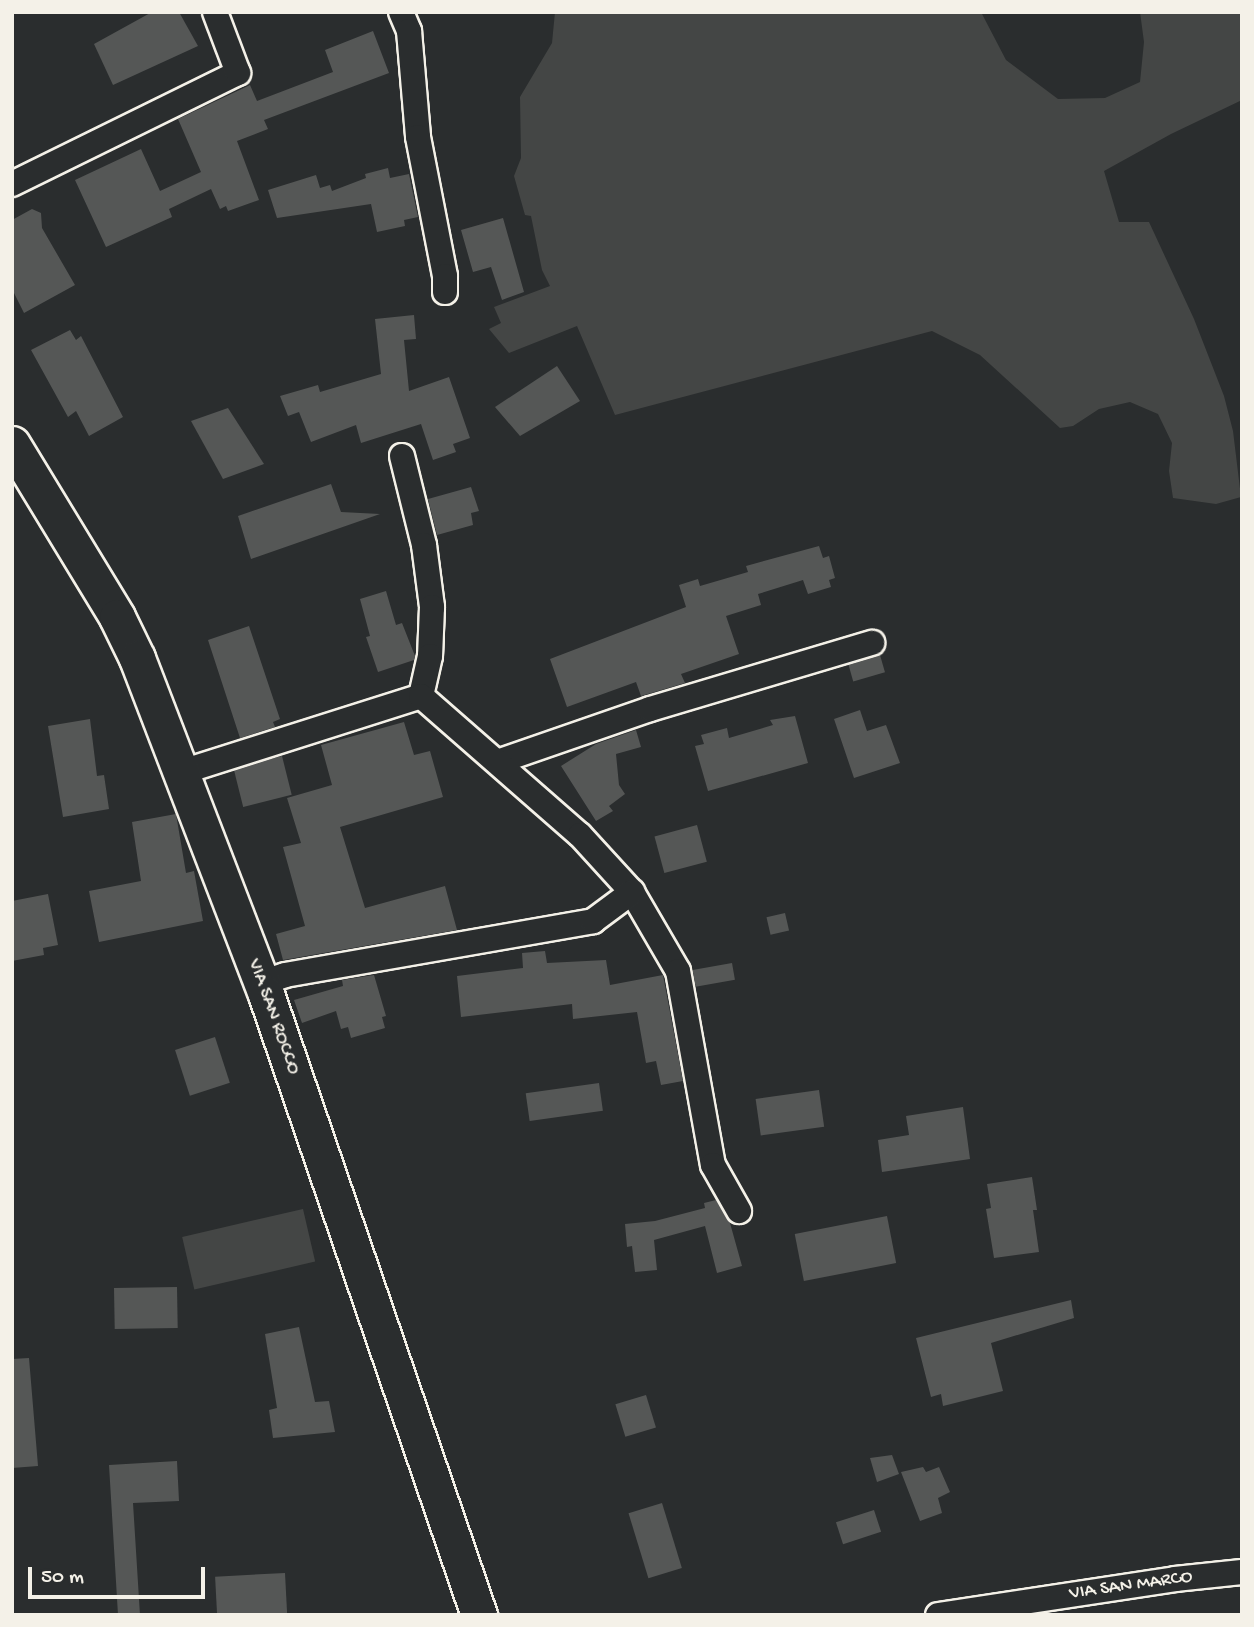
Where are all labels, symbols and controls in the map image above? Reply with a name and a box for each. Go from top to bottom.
street label: VIA SAN ROCCO [242,956,304,1078]
scale bar [32,1554,208,1598]
text: 50 m [41,1566,84,1591]
street label: VIA SAN MARCO [1068,1566,1194,1606]

